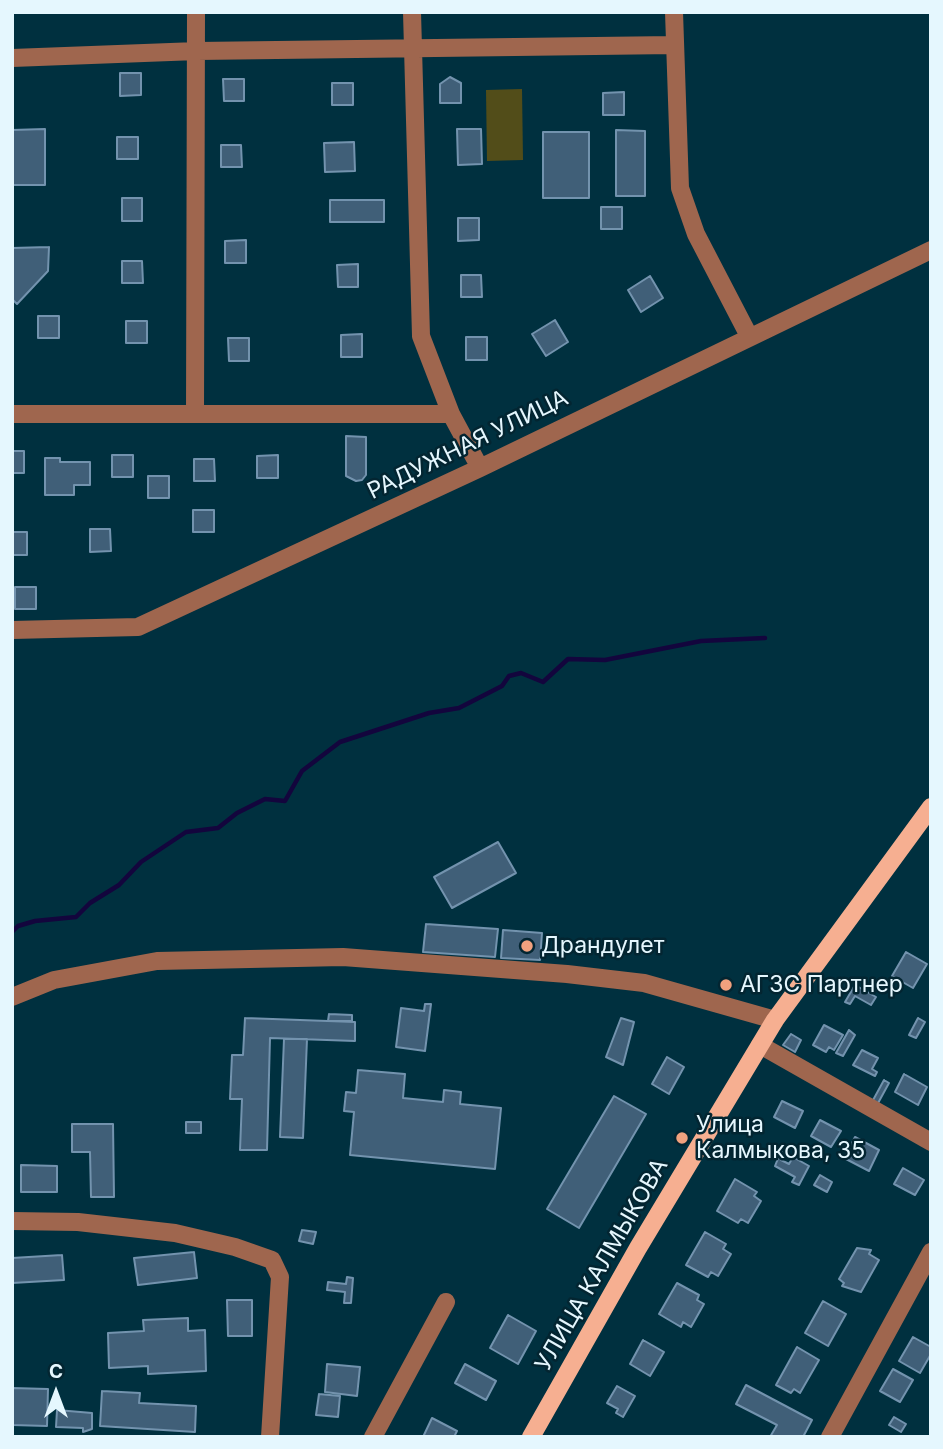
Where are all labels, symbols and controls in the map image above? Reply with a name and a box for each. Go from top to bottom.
street label: РАДУЖНАЯ УЛИЦА [363,384,573,506]
place label: Драндулет [541,932,664,960]
marker: Драндулет [519,938,535,954]
place label: АГЗС Партнер [740,971,903,999]
marker: АГЗС Партнер [718,977,734,993]
place label: Улица Калмыкова, 35 [696,1111,865,1165]
marker: Улица Калмыкова, 35 [674,1130,690,1146]
street label: УЛИЦА КАЛМЫКОВА [530,1154,674,1376]
north arrow [21,1358,91,1428]
text: С [49,1360,63,1383]

